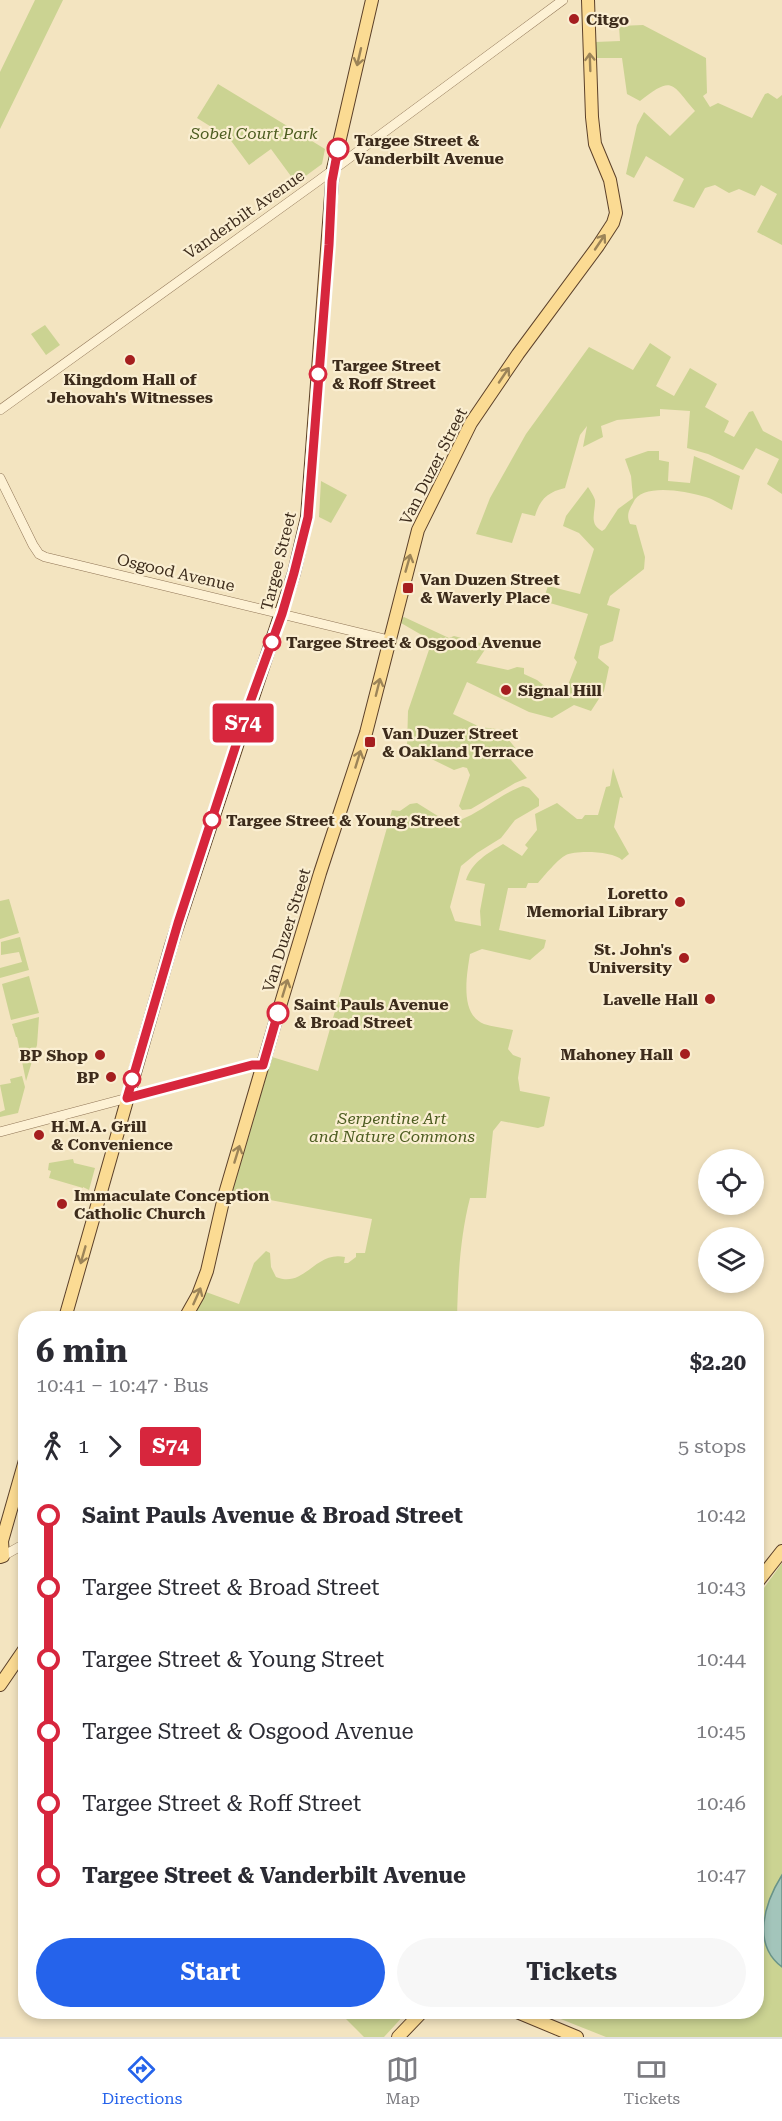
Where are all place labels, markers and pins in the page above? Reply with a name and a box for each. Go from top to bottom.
place label: Citgo [586,10,629,29]
marker: Citgo [567,12,581,26]
place label: Targee Street & Vanderbilt Avenue [354,131,504,168]
marker: Targee Street & Vanderbilt Avenue [327,138,349,160]
marker: Kingdom Hall of Jehovah's Witnesses [123,353,137,367]
place label: Targee Street & Roff Street [332,356,441,393]
marker: Targee Street & Roff Street [309,365,327,383]
place label: Kingdom Hall of Jehovah's Witnesses [47,370,213,407]
place label: Van Duzen Street & Waverly Place [420,570,560,607]
marker: Van Duzen Street & Waverly Place [401,581,415,595]
marker: Targee Street & Osgood Avenue [263,633,281,651]
place label: Targee Street & Osgood Avenue [286,633,542,652]
place label: Signal Hill [518,681,602,700]
marker: Signal Hill [499,683,513,697]
place label: Van Duzer Street & Oakland Terrace [382,724,534,761]
marker: Van Duzer Street & Oakland Terrace [363,735,377,749]
marker: Targee Street & Young Street [203,811,221,829]
place label: Targee Street & Young Street [226,811,460,830]
place label: Loretto Memorial Library [526,884,668,921]
marker: Loretto Memorial Library [673,895,687,909]
place label: St. John's University [588,940,672,977]
marker: St. John's University [677,951,691,965]
place label: Lavelle Hall [603,990,699,1009]
marker: Lavelle Hall [703,992,717,1006]
place label: Saint Pauls Avenue & Broad Street [294,995,449,1032]
marker: Saint Pauls Avenue & Broad Street [267,1002,289,1024]
place label: Mahoney Hall [560,1045,674,1064]
place label: BP Shop [20,1046,88,1065]
marker: Mahoney Hall [678,1047,692,1061]
marker: BP Shop [93,1048,107,1062]
place label: BP [76,1068,99,1087]
marker: BP [104,1070,118,1084]
unlabelled marker [123,1070,141,1088]
place label: H.M.A. Grill & Convenience [51,1117,173,1154]
marker: H.M.A. Grill & Convenience [32,1128,46,1142]
place label: Immaculate Conception Catholic Church [74,1186,270,1223]
marker: Immaculate Conception Catholic Church [55,1197,69,1211]

